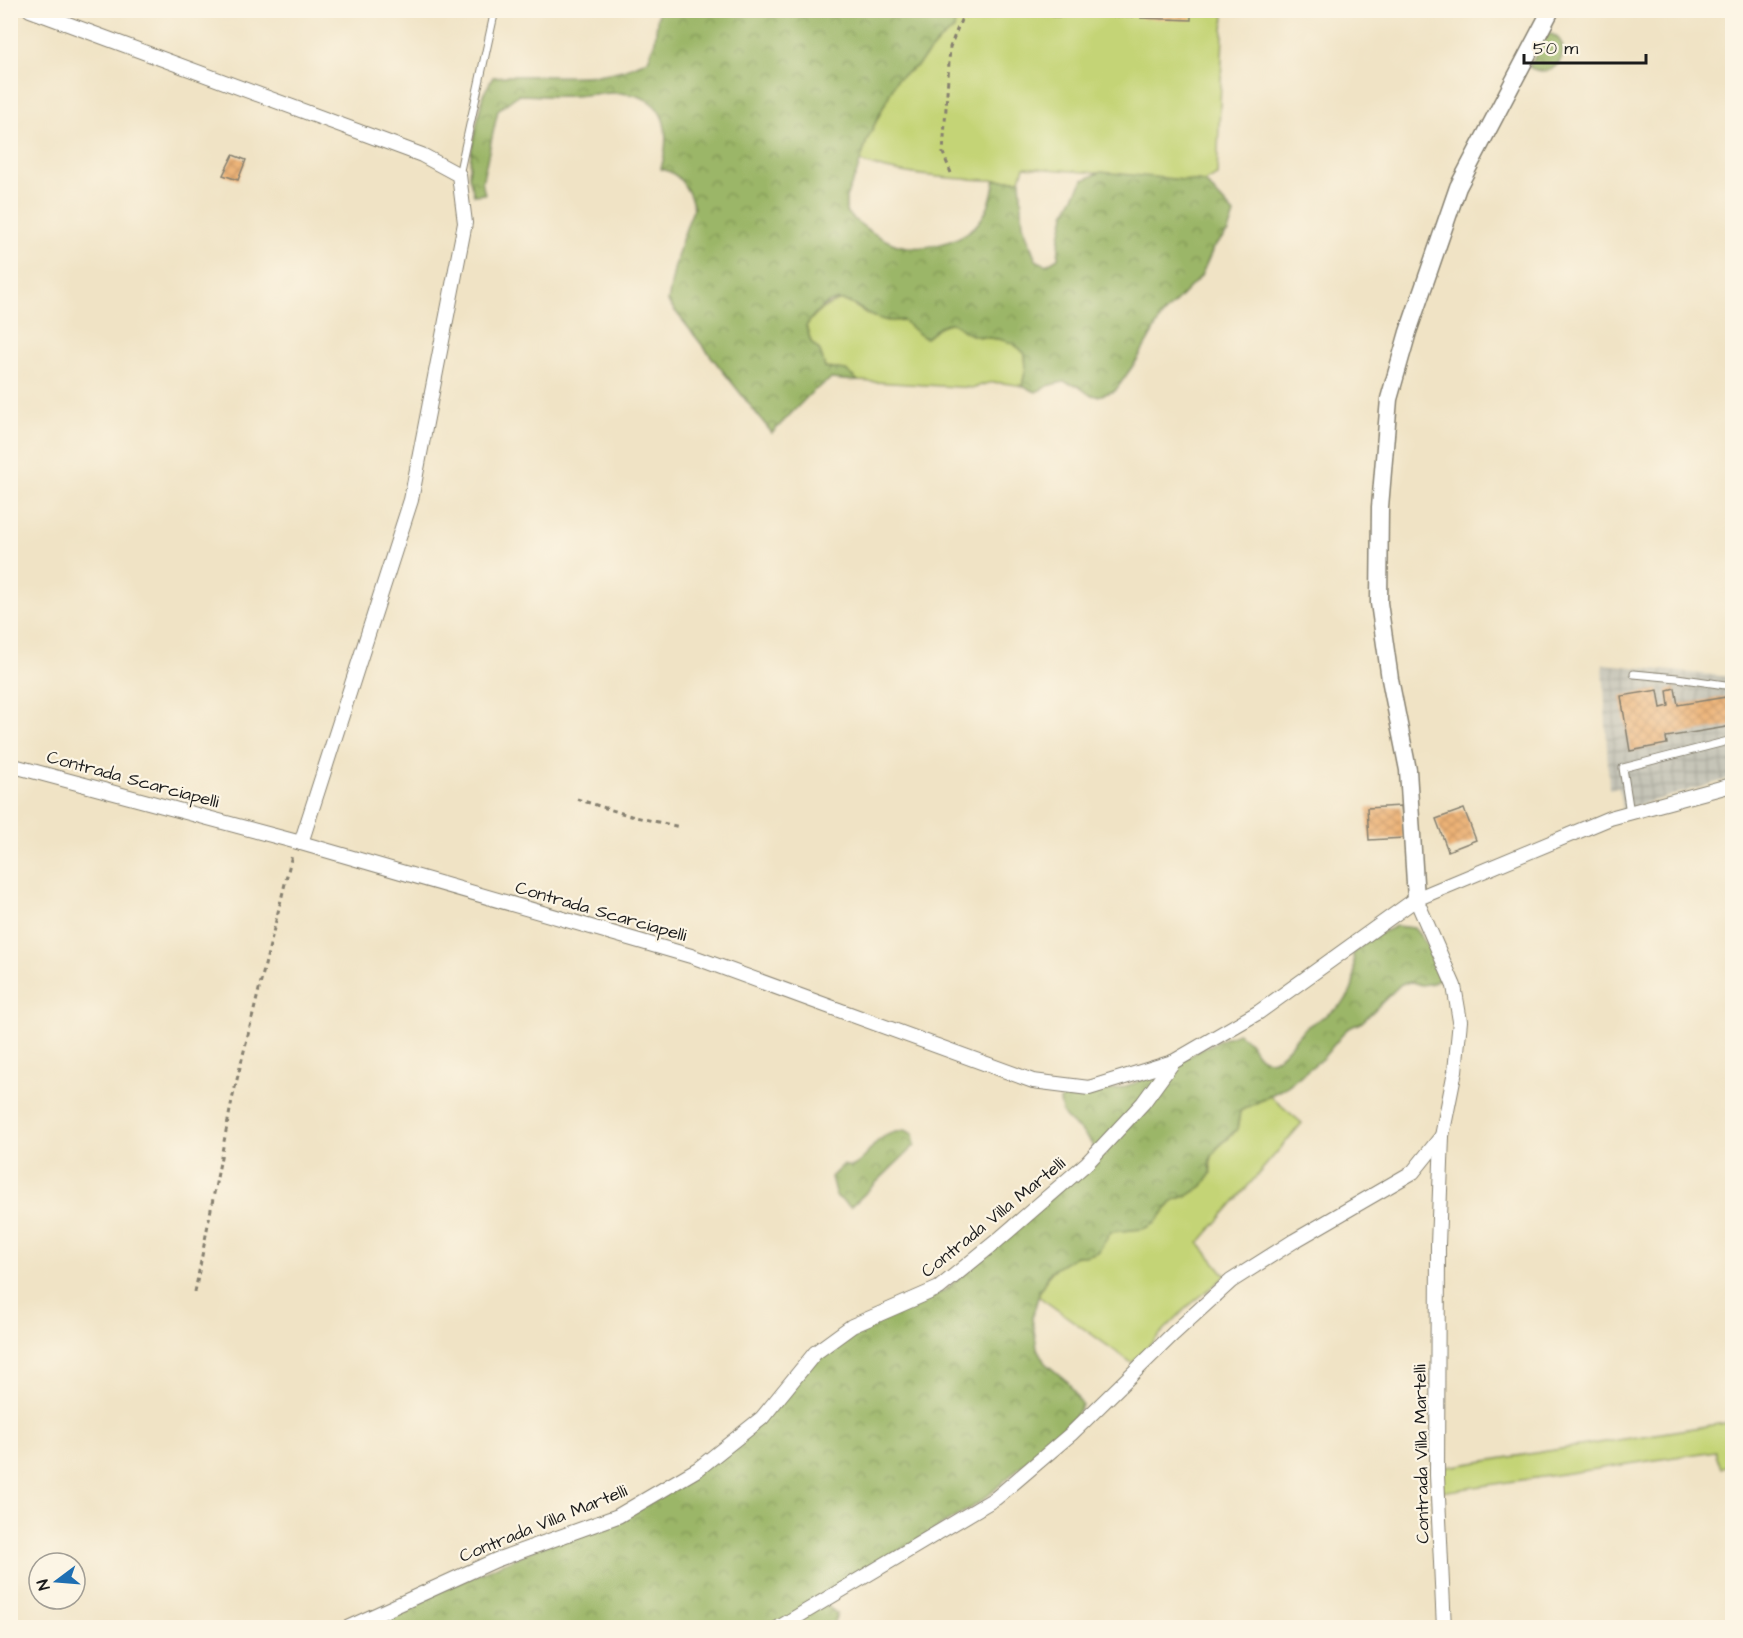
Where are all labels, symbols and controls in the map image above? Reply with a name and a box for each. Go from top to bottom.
scale bar [1524,27,1646,65]
text: 50 m [1533,36,1578,61]
street label: Contrada Scarciapelli [44,744,222,815]
street label: Contrada Scarciapelli [512,875,690,948]
street label: Contrada Villa Martelli [916,1151,1071,1284]
street label: Contrada Villa Martelli [1407,1364,1436,1544]
street label: Contrada Villa Martelli [455,1478,631,1569]
north arrow [27,1551,87,1611]
text: N [32,1577,55,1593]

